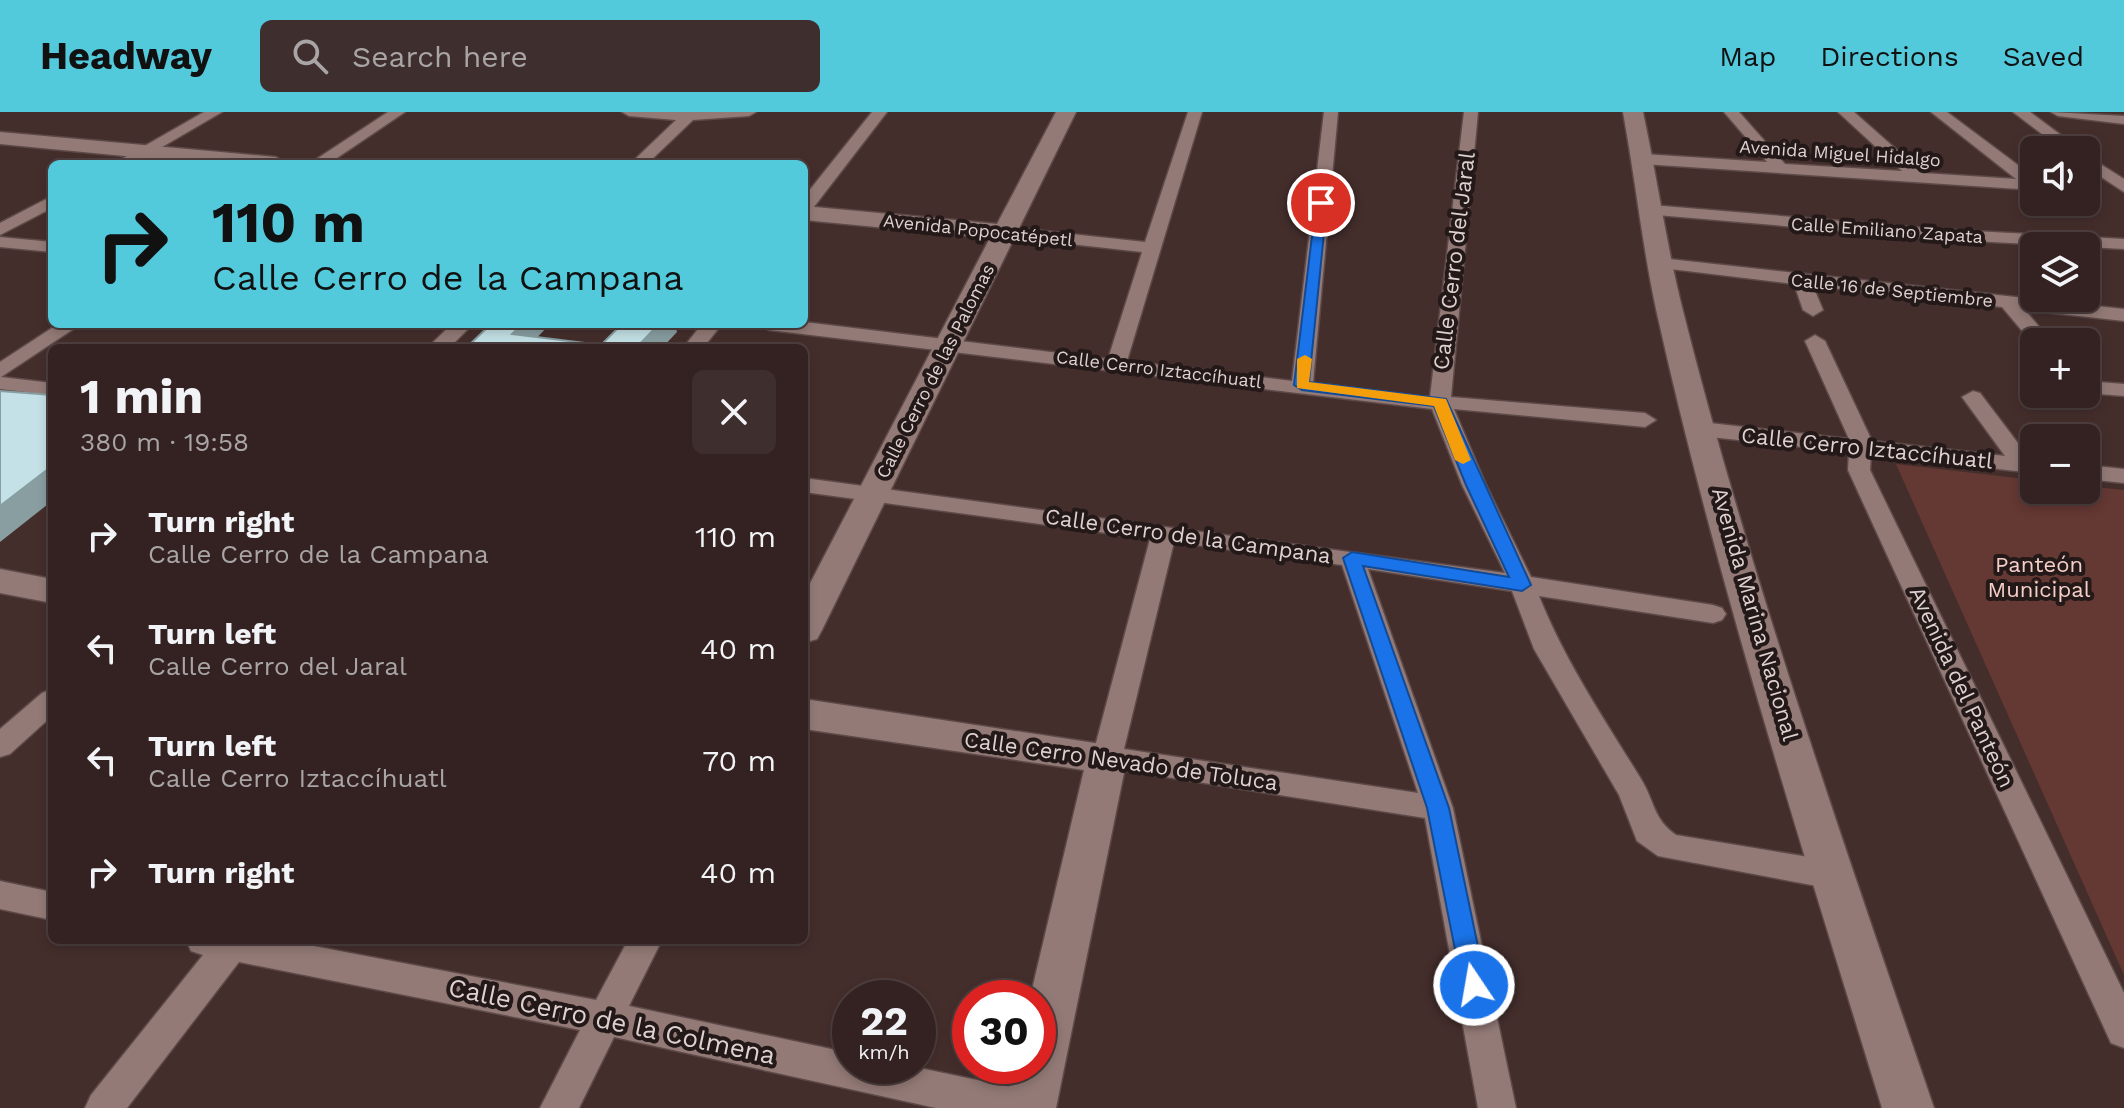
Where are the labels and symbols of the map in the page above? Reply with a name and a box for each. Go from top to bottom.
street label: Avenida Miguel Hidalgo [1739,135,1941,171]
street label: Calle Cerro del Jaral [1428,150,1480,371]
pin [1287,169,1355,237]
street label: Avenida Popocatépetl [882,210,1074,250]
street label: Calle Emiliano Zapata [1790,213,1984,247]
street label: Calle Cerro de las Palomas [872,260,998,482]
street label: Calle 16 de Septiembre [1790,269,1994,311]
street label: Calle Cerro Iztaccíhuatl [1055,346,1263,392]
street label: Calle Cerro Iztaccíhuatl [1740,422,1994,474]
street label: Avenida Marina Nacional [1707,484,1803,744]
street label: Calle Cerro de la Campana [1044,504,1332,568]
park label: Panteón Municipal [1988,552,2091,602]
street label: Avenida del Panteón [1904,583,2020,791]
street label: Calle Cerro Nevado de Toluca [963,727,1279,795]
position arrow [1432,943,1516,1027]
street label: Calle Cerro de la Colmena [446,972,779,1070]
speed limit sign: 30 [952,980,1056,1084]

